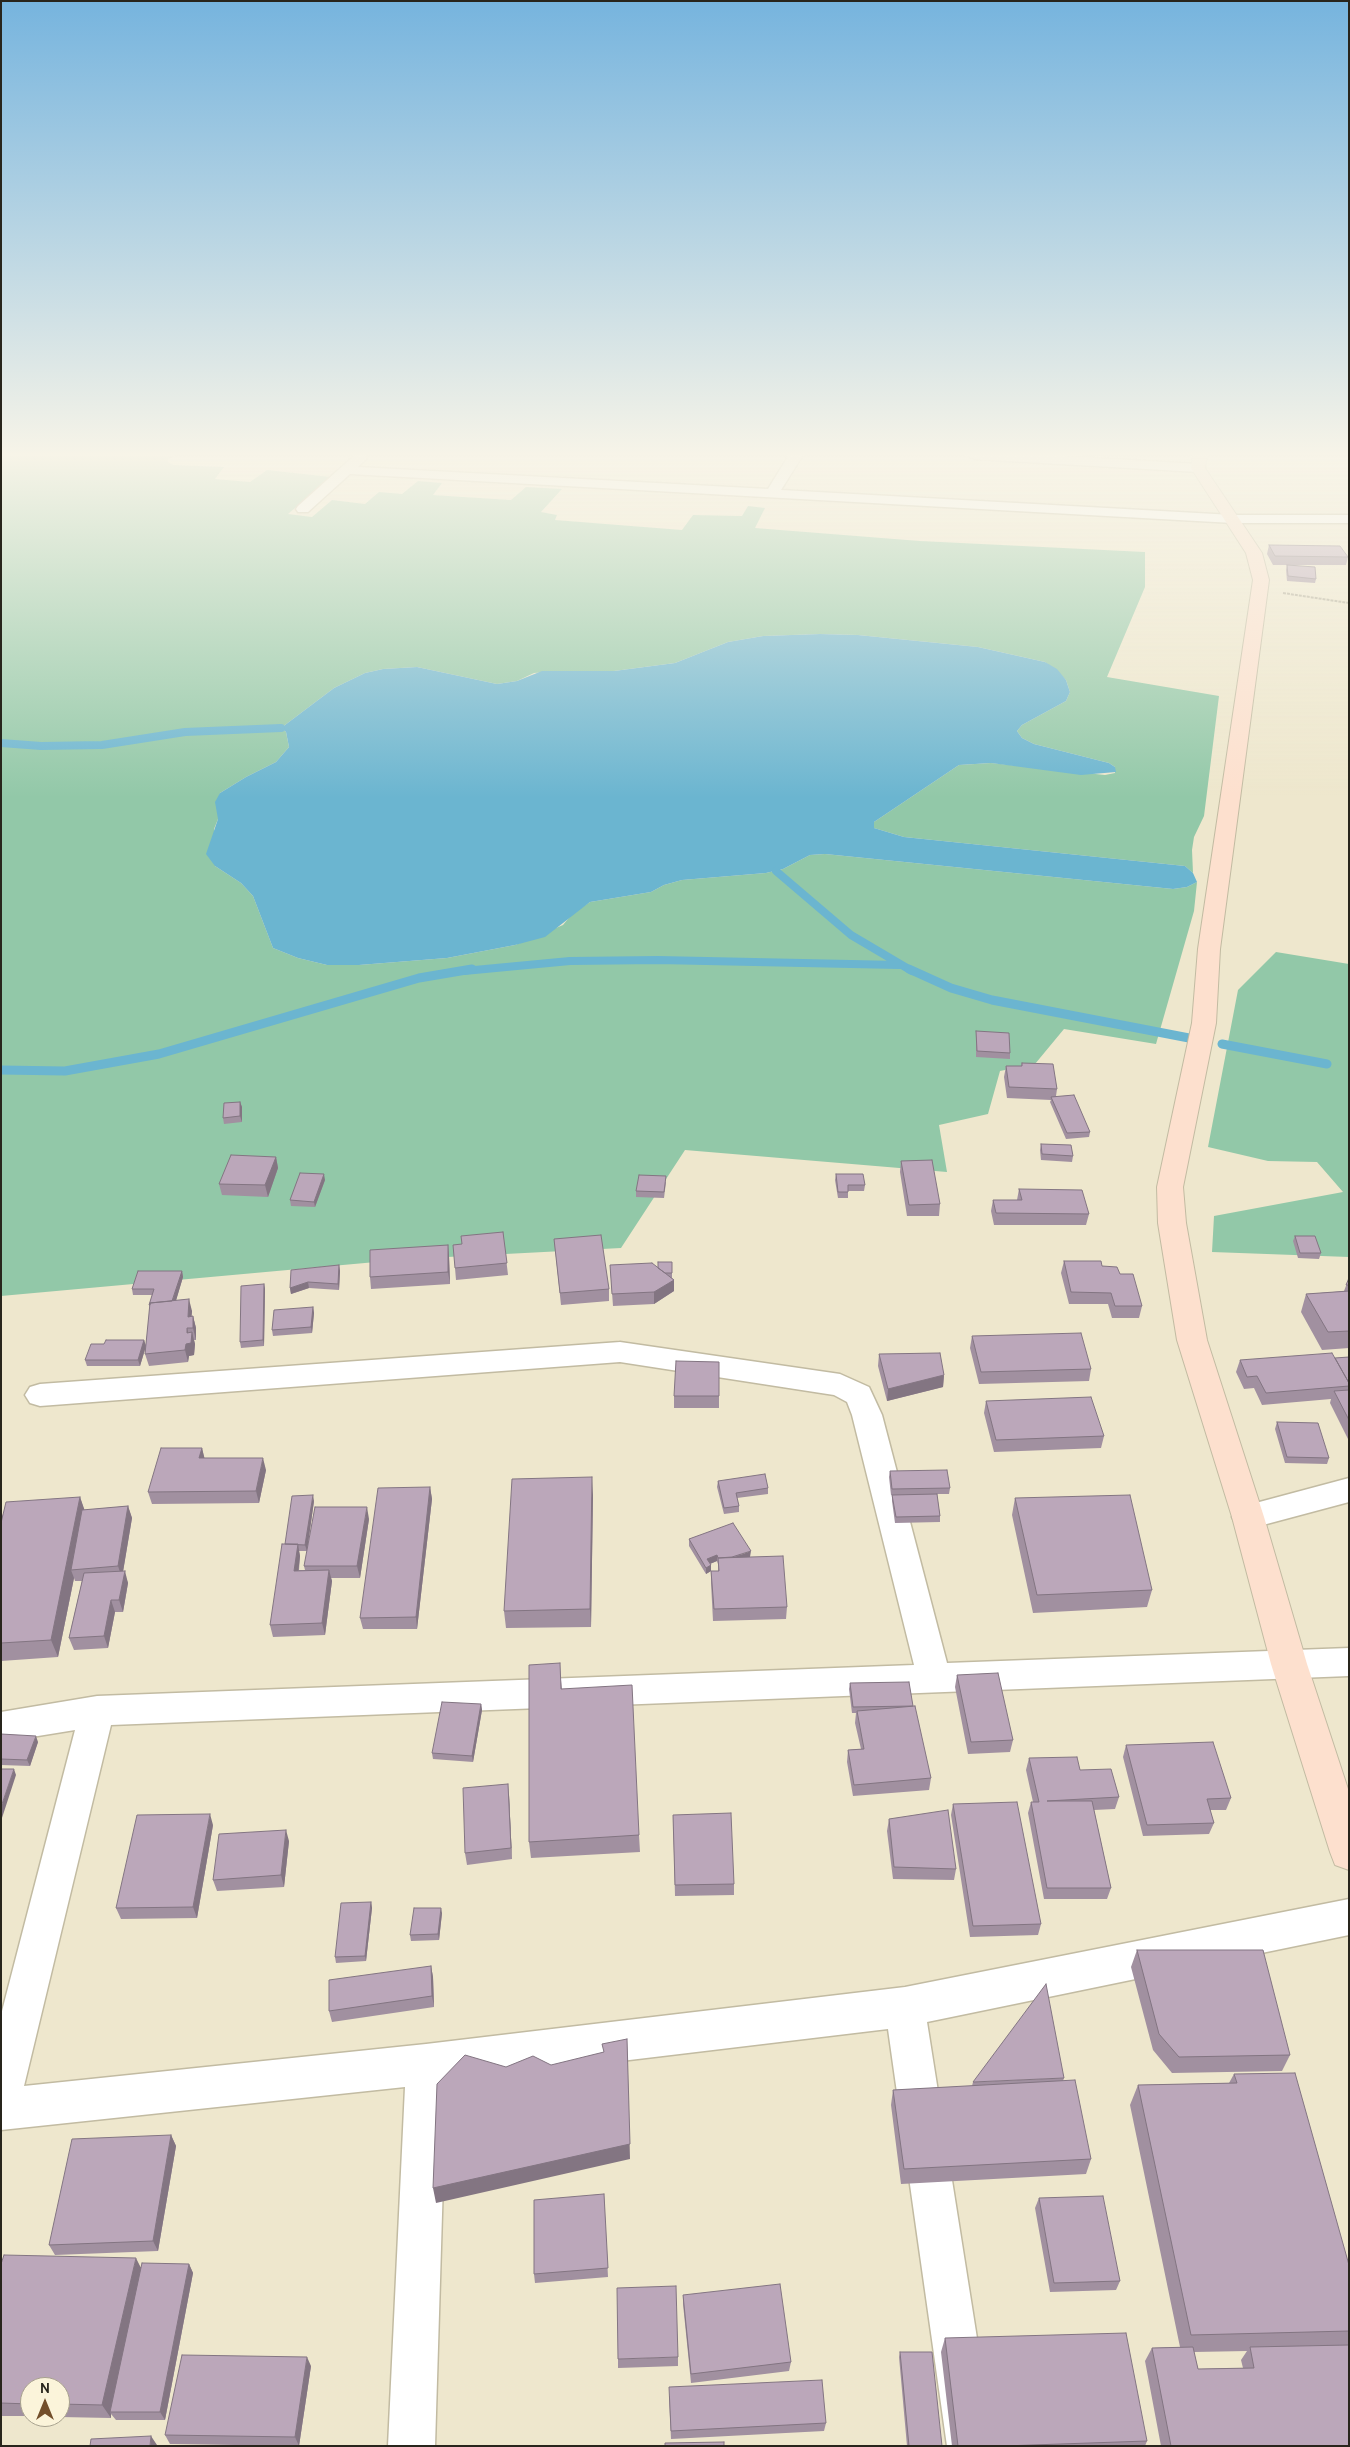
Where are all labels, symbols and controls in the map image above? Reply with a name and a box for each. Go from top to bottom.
north arrow [20,2377,70,2427]
text: N [40,2379,50,2397]

